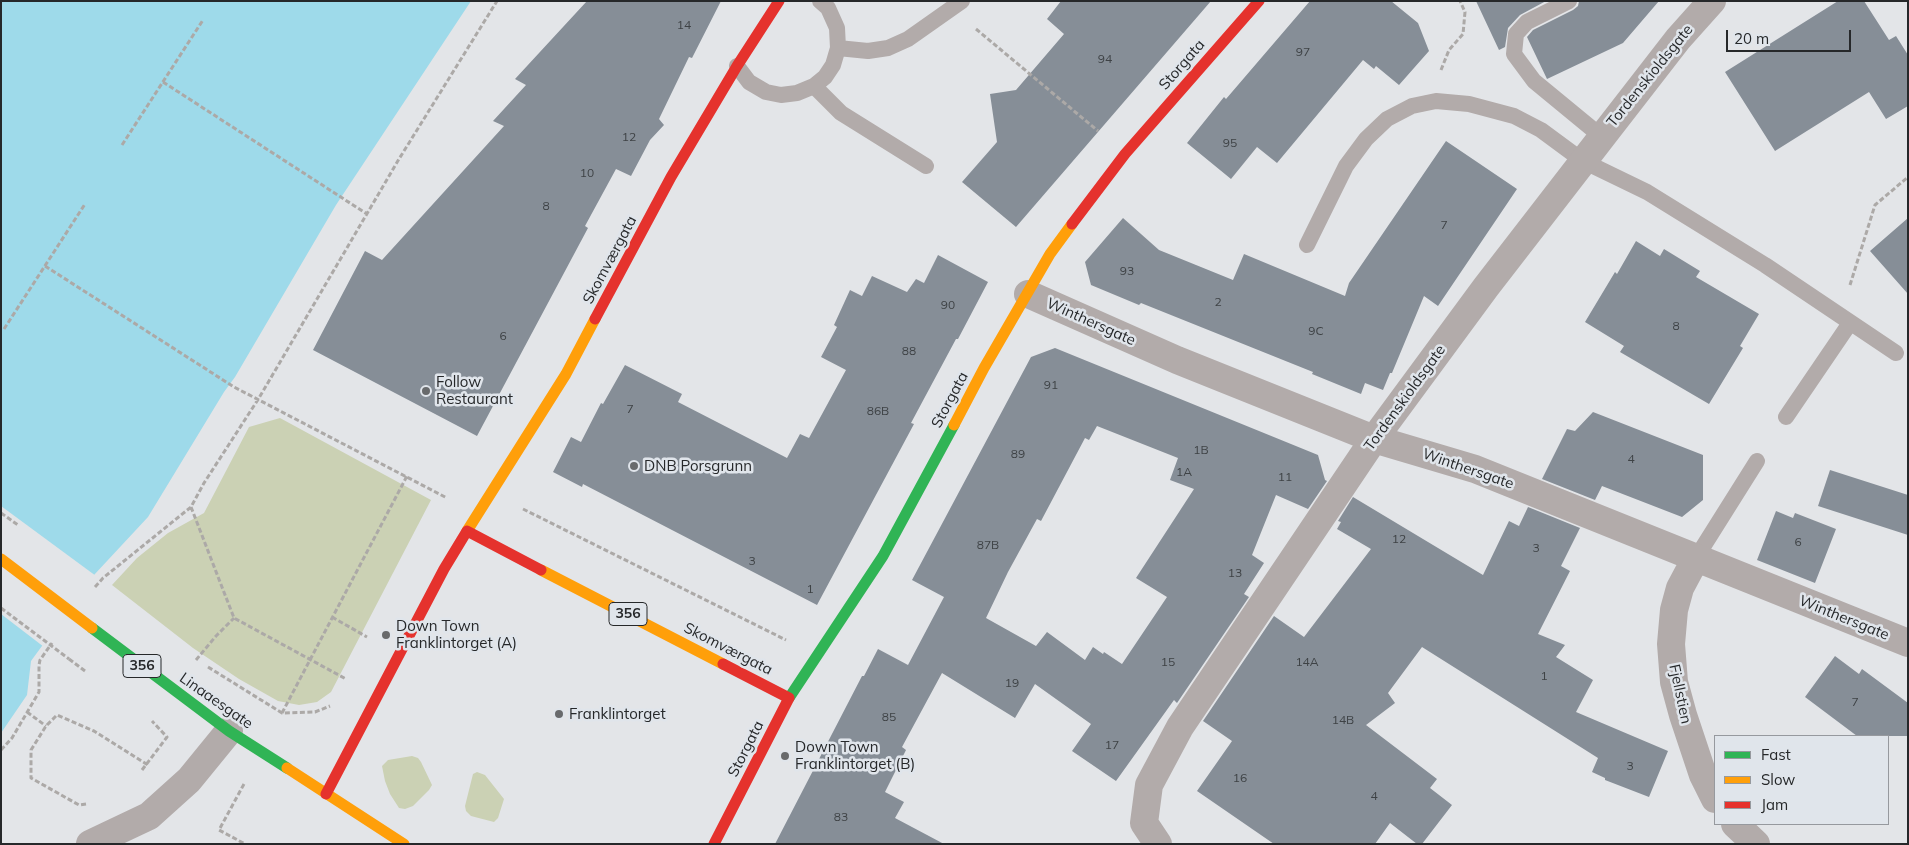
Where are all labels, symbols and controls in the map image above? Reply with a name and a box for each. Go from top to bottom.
house number: 14 [677,18,691,32]
scale bar [1729,20,1854,52]
street label: Tordenskioldsgate [1603,21,1697,131]
text: 20 m [1734,29,1769,48]
street label: Storgata [1155,36,1209,94]
house number: 97 [1296,45,1310,59]
house number: 94 [1098,52,1112,66]
house number: 12 [622,130,636,144]
house number: 95 [1223,136,1237,150]
house number: 10 [580,166,594,180]
house number: 8 [542,199,550,213]
street label: Skomværgata [579,213,641,307]
house number: 7 [1440,218,1448,232]
house number: 93 [1120,264,1134,278]
street label: Winthersgate [1044,294,1138,350]
house number: 2 [1214,295,1222,309]
house number: 90 [941,298,955,312]
house number: 8 [1672,319,1680,333]
house number: 9C [1308,324,1324,338]
house number: 6 [499,329,507,343]
street label: Tordenskioldsgate [1361,342,1449,454]
house number: 88 [902,344,916,358]
street label: Storgata [928,369,972,431]
place label: Follow Restaurant [436,373,513,408]
house number: 91 [1044,378,1058,392]
marker: Follow Restaurant [420,385,432,397]
house number: 7 [626,402,634,416]
house number: 86B [867,404,889,418]
house number: 1B [1193,443,1209,457]
street label: Winthersgate [1420,445,1516,493]
house number: 89 [1011,447,1025,461]
house number: 4 [1627,452,1635,466]
place label: DNB Porsgrunn [644,457,752,475]
marker: DNB Porsgrunn [628,460,640,472]
house number: 1A [1176,465,1192,479]
house number: 11 [1278,470,1292,484]
house number: 12 [1392,532,1406,546]
house number: 6 [1794,535,1802,549]
house number: 87B [977,538,999,552]
house number: 3 [1532,541,1540,555]
house number: 3 [748,554,756,568]
house number: 13 [1228,566,1242,580]
house number: 1 [806,582,814,596]
street label: Winthersgate [1796,592,1892,644]
road number: 356 [609,602,647,626]
place label: Down Town Franklintorget (A) [396,617,517,652]
street label: Skomværgata [681,619,775,679]
marker: Down Town Franklintorget (A) [380,629,392,641]
road number: 356 [123,654,161,678]
house number: 15 [1161,655,1175,669]
house number: 14A [1295,655,1319,669]
street label: Fjellstien [1665,663,1695,725]
street label: Linaaesgate [176,669,256,733]
house number: 1 [1540,669,1548,683]
house number: 19 [1005,676,1019,690]
house number: 7 [1851,695,1859,709]
place label: Franklintorget [569,705,666,723]
marker: Franklintorget [553,708,565,720]
house number: 85 [882,710,896,724]
house number: 14B [1332,713,1354,727]
street label: Storgata [724,718,768,780]
legend [1714,735,1889,825]
place label: Down Town Franklintorget (B) [795,738,915,773]
house number: 17 [1105,738,1119,752]
text: Fast [1761,745,1791,764]
marker: Down Town Franklintorget (B) [779,750,791,762]
house number: 3 [1626,759,1634,773]
text: Slow [1761,770,1795,789]
house number: 16 [1233,771,1247,785]
house number: 4 [1370,789,1378,803]
text: Jam [1761,795,1788,814]
house number: 83 [834,810,848,824]

